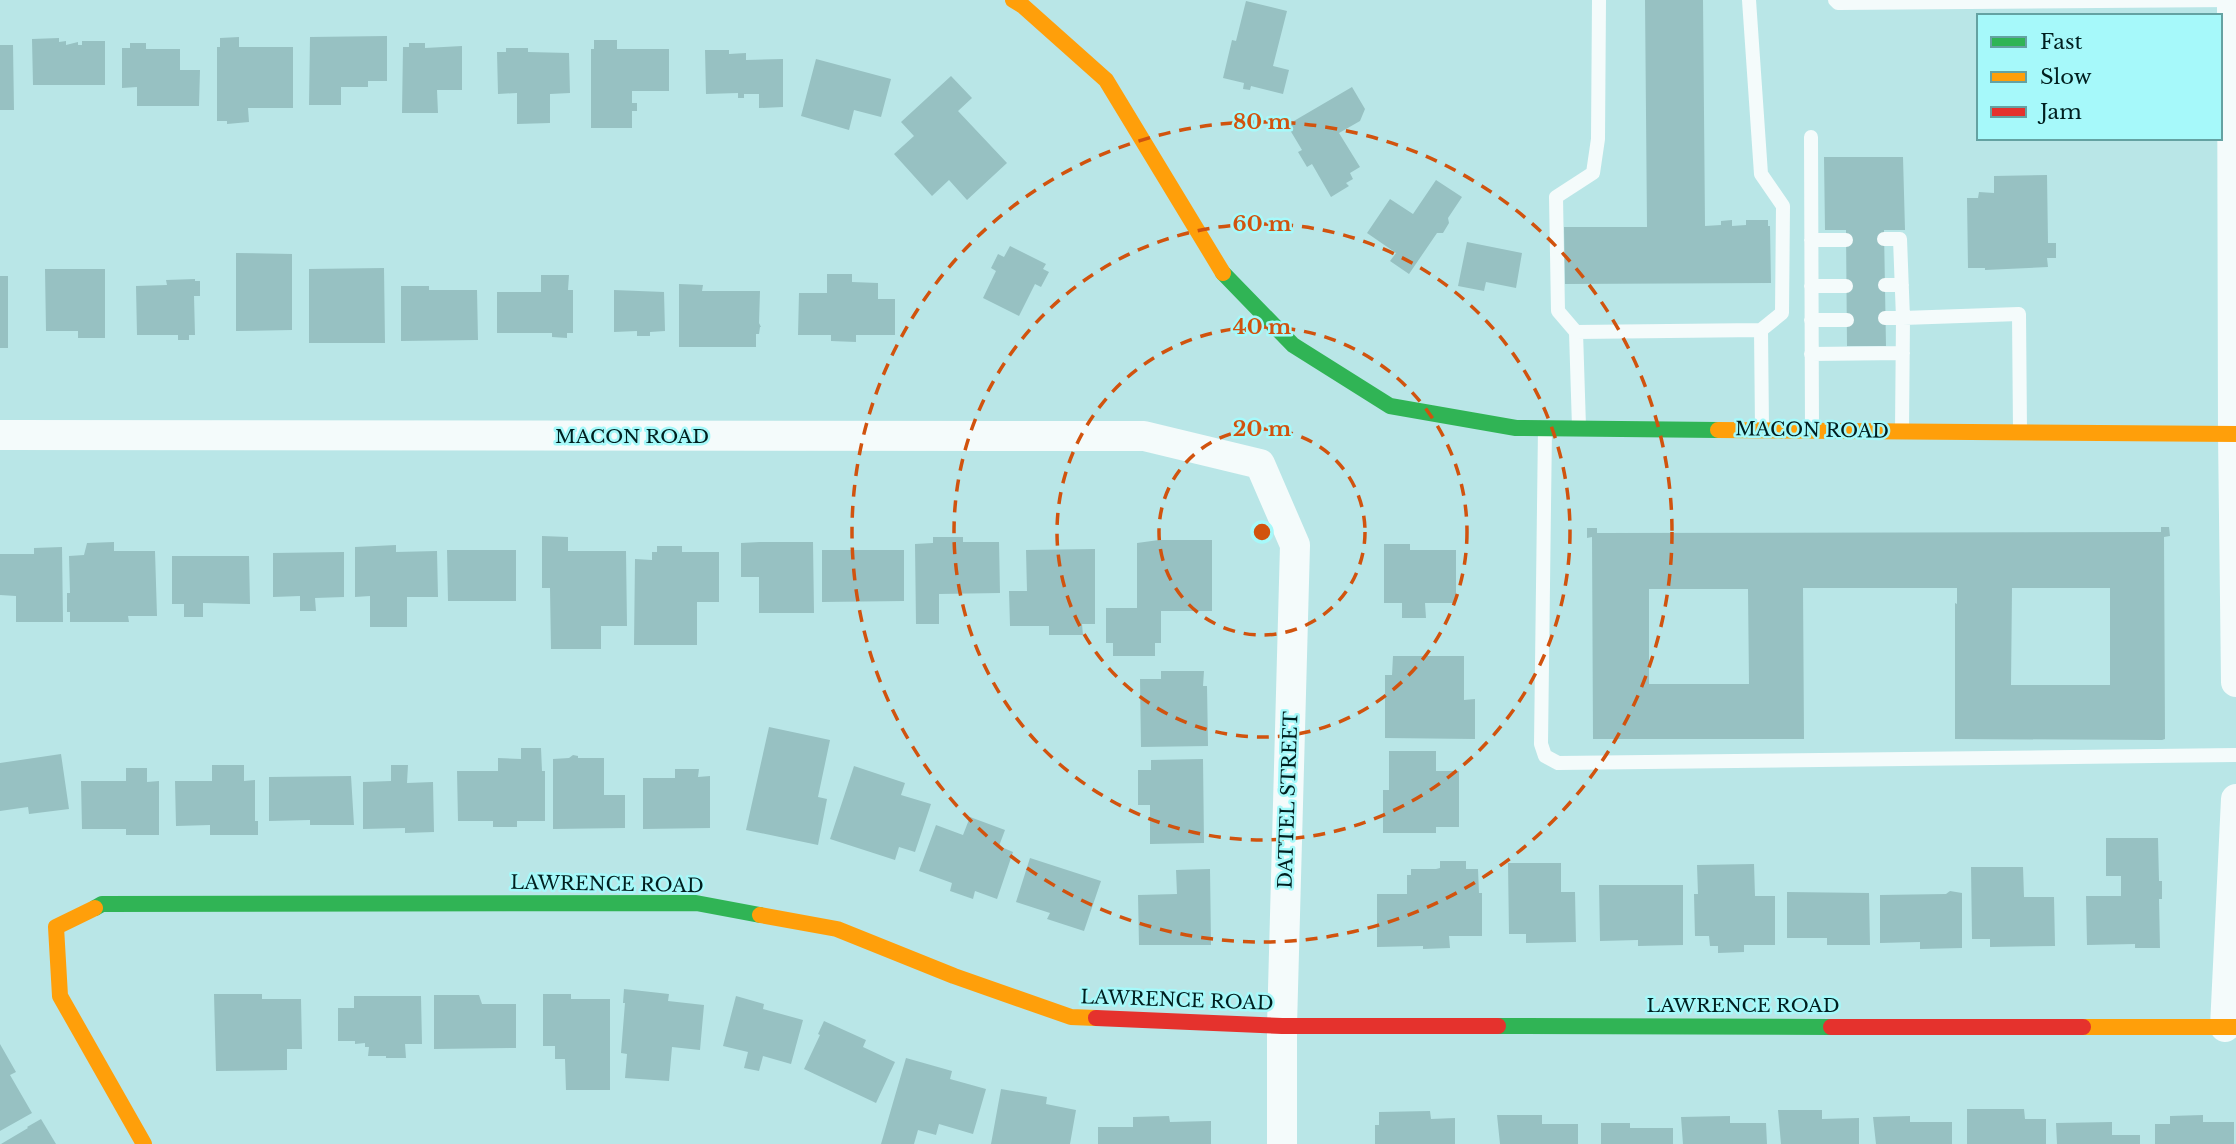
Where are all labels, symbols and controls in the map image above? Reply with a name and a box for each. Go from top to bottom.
legend [1977,14,2222,140]
text: Fast [2040,29,2082,55]
text: Slow [2040,64,2092,90]
text: Jam [2037,99,2082,125]
text: 80 m [1233,109,1291,135]
text: 60 m [1233,211,1291,237]
text: 40 m [1233,314,1291,340]
text: 20 m [1233,416,1291,442]
street label: MACON ROAD [1735,417,1889,443]
street label: MACON ROAD [555,425,709,448]
centre of rings [1250,520,1274,544]
street label: DATTEL STREET [1273,711,1303,889]
street label: LAWRENCE ROAD [510,871,704,897]
street label: LAWRENCE ROAD [1080,985,1274,1015]
street label: LAWRENCE ROAD [1646,994,1840,1017]

